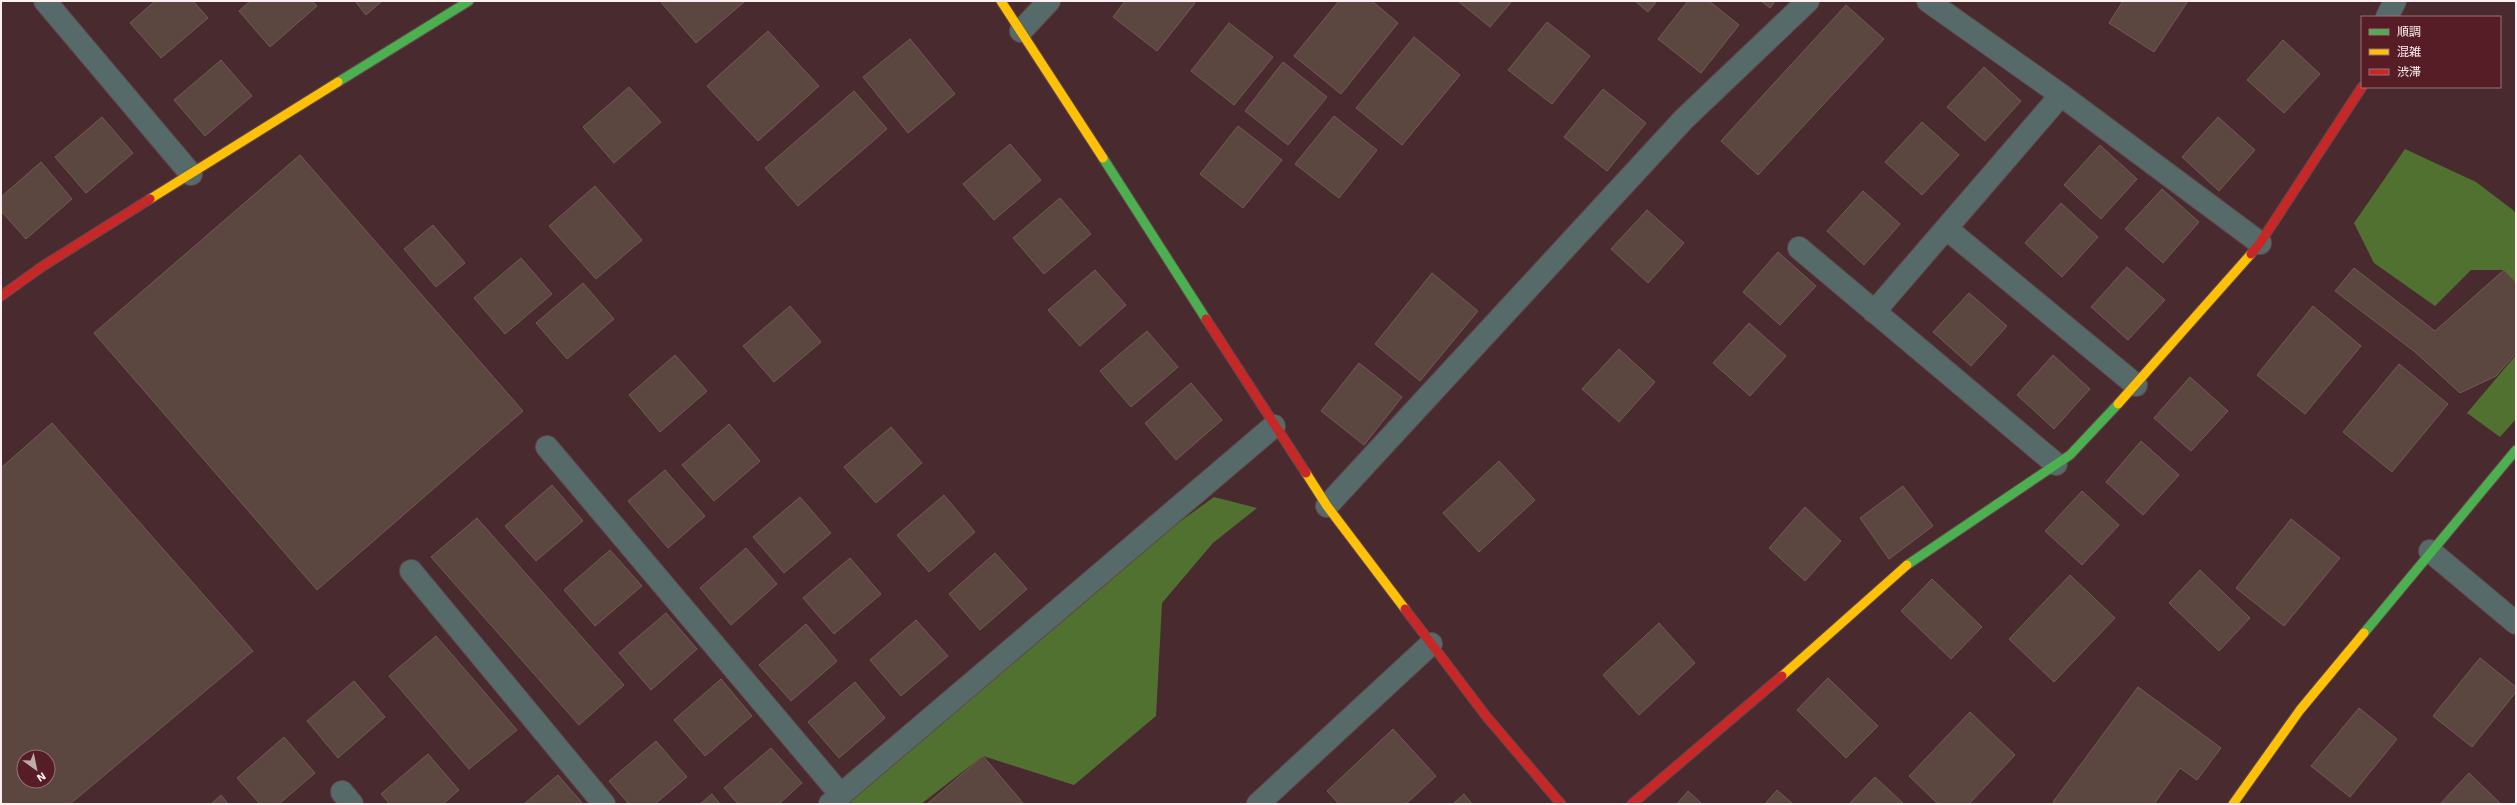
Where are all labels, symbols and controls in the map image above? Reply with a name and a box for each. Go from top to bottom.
legend [2361,16,2501,88]
text: 順調 [2397,25,2421,39]
text: 混雑 [2397,45,2421,59]
text: 渋滞 [2397,65,2421,79]
north arrow [16,749,56,789]
text: N [34,769,48,785]

